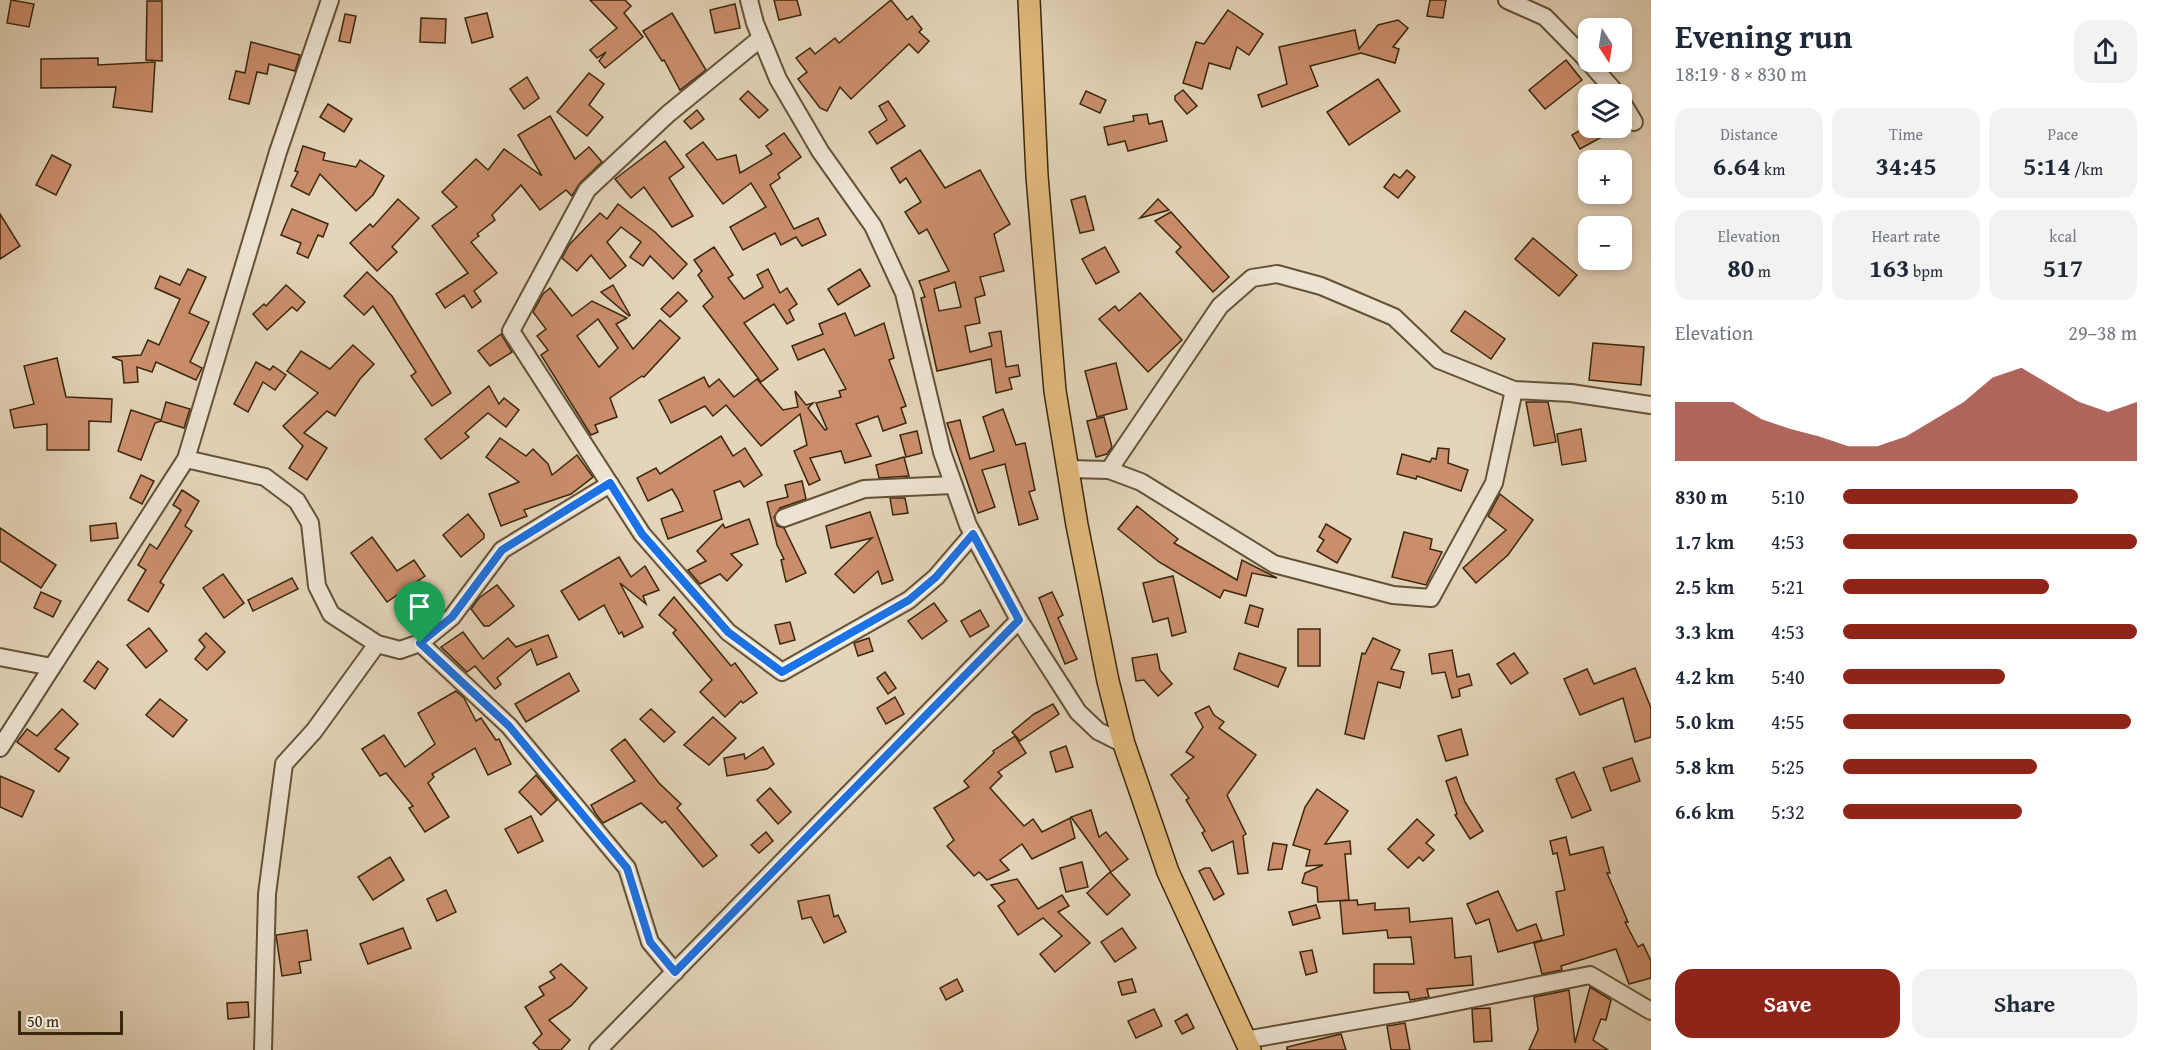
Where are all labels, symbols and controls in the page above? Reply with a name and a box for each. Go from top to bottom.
text: Evening run [1675,12,1852,60]
north arrow [1578,18,1632,72]
map controls [1578,18,1632,270]
button: share [2074,20,2137,83]
text: 18:19 · 8 × 830 m [1675,59,1807,88]
button: layers [1578,84,1632,138]
text: Distance [1720,122,1778,146]
text: Time [1889,122,1923,146]
text: Pace [2048,122,2078,146]
text: 6.64 [1713,146,1761,185]
text: 34:45 [1875,146,1937,185]
text: 5:14 [2023,146,2071,185]
button: + [1578,150,1632,204]
text: km [1761,157,1785,181]
text: /km [2071,157,2103,181]
button: − [1578,216,1632,270]
text: Elevation [1718,224,1780,248]
text: Heart rate [1872,224,1940,248]
text: kcal [2049,224,2077,248]
text: 80 [1727,248,1754,287]
text: 163 [1869,248,1909,287]
text: 517 [2043,248,2083,287]
text: m [1754,259,1771,283]
text: bpm [1909,259,1943,283]
text: Elevation [1675,318,1753,347]
text: 29–38 m [2068,318,2137,347]
text: 830 m [1675,482,1728,511]
text: 5:10 [1771,482,1805,511]
text: 1.7 km [1675,527,1734,556]
text: 4:53 [1771,527,1805,556]
text: 2.5 km [1675,572,1734,601]
text: 5:21 [1771,572,1805,601]
pin [394,581,445,643]
icon: arrive [403,590,436,623]
text: 3.3 km [1675,617,1734,646]
text: 4:53 [1771,617,1805,646]
text: 4.2 km [1675,662,1734,691]
text: 5:40 [1771,662,1805,691]
text: 5.0 km [1675,707,1734,736]
text: 4:55 [1771,707,1805,736]
text: 5.8 km [1675,752,1734,781]
text: 5:25 [1771,752,1805,781]
text: 6.6 km [1675,797,1734,826]
text: 5:32 [1771,797,1805,826]
button: Save [1675,969,1900,1038]
button: Share [1912,969,2137,1038]
scale bar [18,1008,123,1036]
text: 50 m [27,1009,59,1033]

